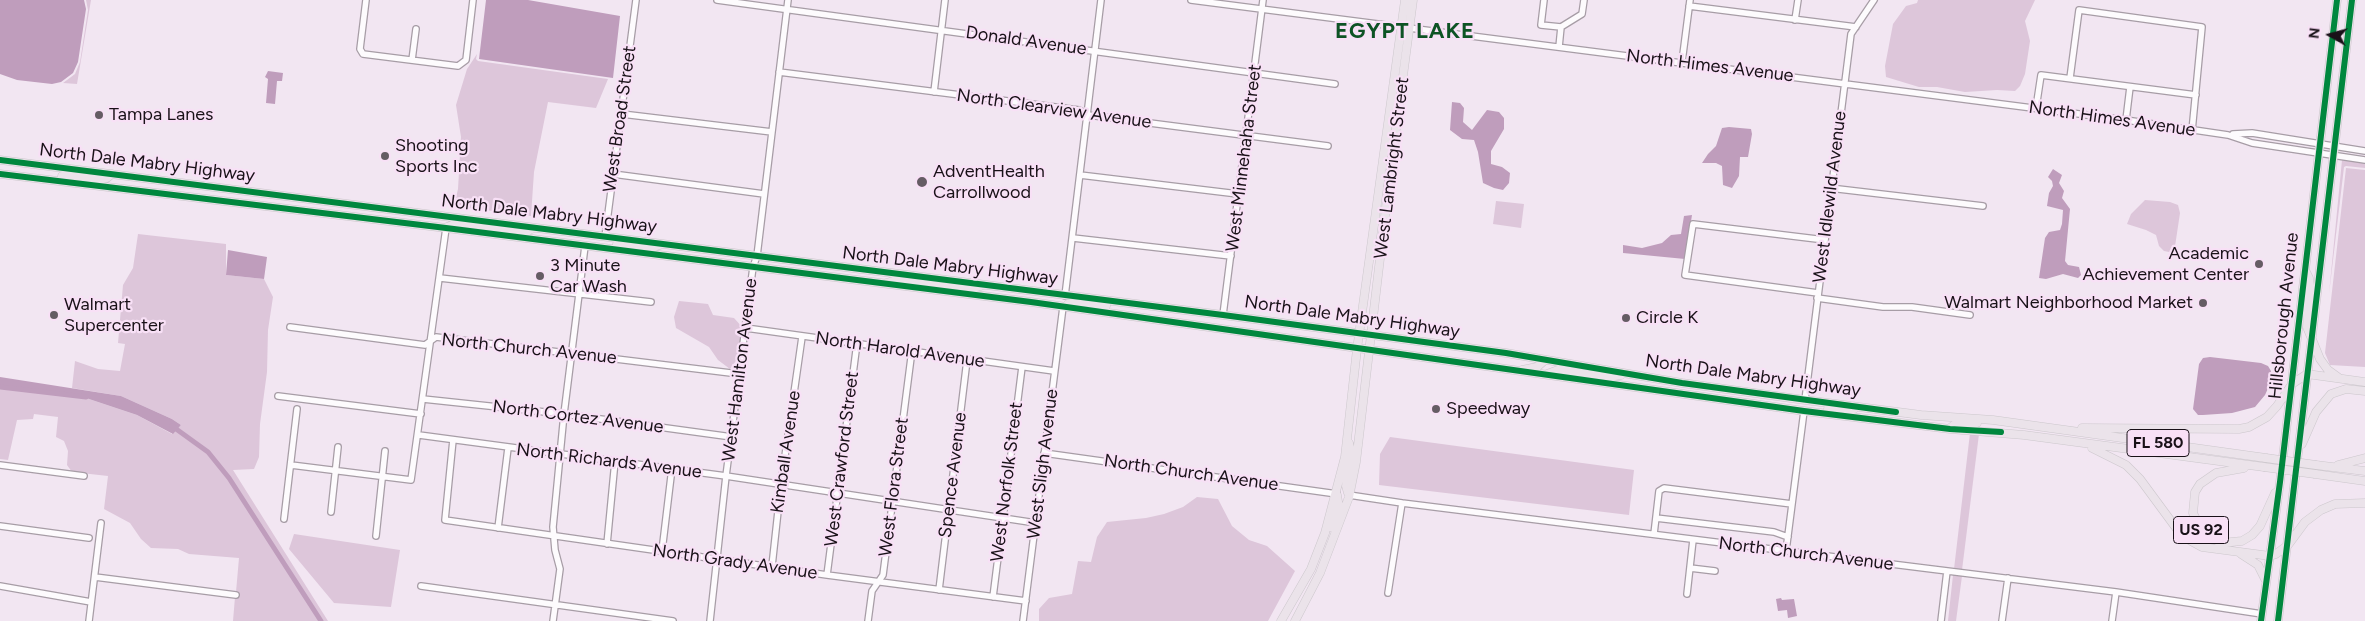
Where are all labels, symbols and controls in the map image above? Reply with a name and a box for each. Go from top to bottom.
north arrow [2305,10,2355,60]
district label: EGYPT LAKE [1334,19,1476,45]
street label: Donald Avenue [964,22,1088,60]
text: N [2306,27,2324,40]
street label: West Broad Street [599,44,641,194]
street label: North Himes Avenue [1625,45,1795,87]
street label: West Minnehaha Street [1222,63,1266,253]
street label: West Lambright Street [1370,76,1414,260]
street label: North Clearview Avenue [955,85,1153,133]
street label: North Himes Avenue [2027,97,2197,141]
place label: Tampa Lanes [109,104,213,126]
marker: Tampa Lanes [93,109,105,121]
street label: West Idlewild Avenue [1809,110,1851,284]
place label: Shooting Sports Inc [395,135,478,178]
street label: North Dale Mabry Highway [38,139,256,187]
marker: Shooting Sports Inc [379,150,391,162]
place label: AdventHealth Carrollwood [933,161,1045,203]
marker: AdventHealth Carrollwood [915,175,929,189]
street label: North Dale Mabry Highway [440,190,658,238]
street label: Hillsborough Avenue [2265,232,2303,400]
street label: North Dale Mabry Highway [841,242,1059,290]
place label: Academic Achievement Center [2082,243,2249,286]
place label: 3 Minute Car Wash [550,255,627,298]
marker: Academic Achievement Center [2253,258,2265,270]
marker: 3 Minute Car Wash [534,270,546,282]
street label: West Hamilton Avenue [718,277,762,463]
street label: North Dale Mabry Highway [1243,291,1461,343]
place label: Walmart Neighborhood Market [1944,292,2193,314]
place label: Walmart Supercenter [64,294,164,336]
marker: Walmart Neighborhood Market [2197,297,2209,309]
place label: Circle K [1636,307,1698,329]
marker: Walmart Supercenter [48,309,60,321]
marker: Circle K [1620,312,1632,324]
street label: North Harold Avenue [814,327,986,373]
street label: North Church Avenue [440,329,618,369]
street label: North Dale Mabry Highway [1644,350,1862,402]
street label: West Crawford Street [821,370,863,548]
street label: West Sligh Avenue [1023,388,1063,540]
street label: Kimball Avenue [767,389,805,515]
street label: North Cortez Avenue [491,396,665,438]
place label: Speedway [1446,398,1530,420]
street label: West Norfolk Street [986,401,1028,563]
marker: Speedway [1430,403,1442,415]
street label: Spence Avenue [935,411,971,539]
street label: West Flora Street [875,416,913,558]
road number: FL 580 [2127,429,2189,456]
street label: North Richards Avenue [515,439,703,483]
street label: North Church Avenue [1102,450,1280,496]
road number: US 92 [2174,516,2228,544]
street label: North Church Avenue [1717,533,1895,575]
street label: North Grady Avenue [651,540,819,584]

